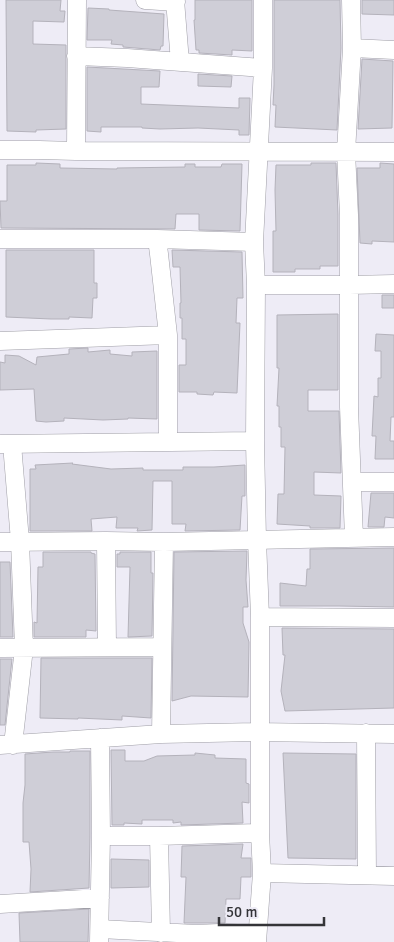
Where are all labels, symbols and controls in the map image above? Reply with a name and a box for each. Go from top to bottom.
scale bar [219,894,324,926]
text: 50 m [226,903,257,921]

